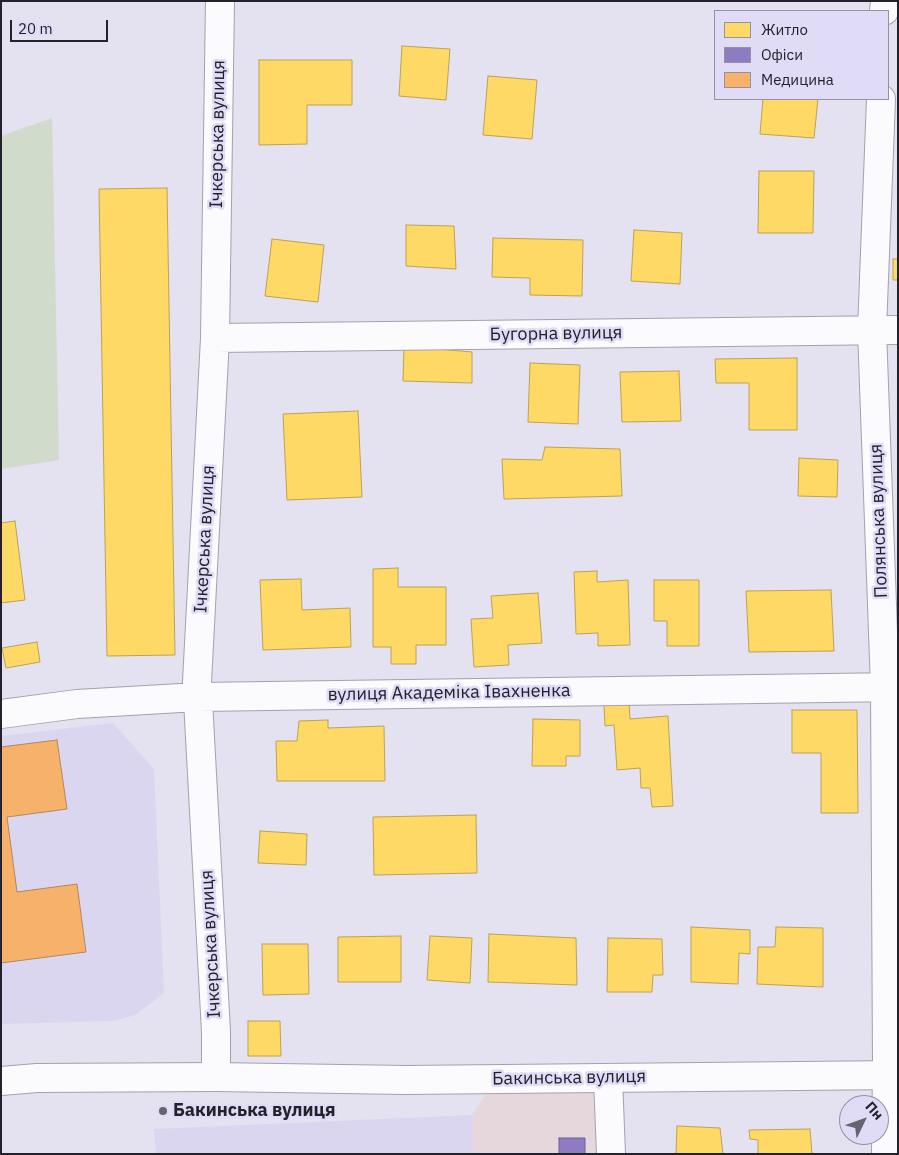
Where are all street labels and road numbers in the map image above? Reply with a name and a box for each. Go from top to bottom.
street label: Ічкерська вулиця [206,60,230,208]
street label: Бугорна вулиця [490,322,622,346]
street label: Полянська вулиця [866,443,892,599]
street label: Ічкерська вулиця [190,464,220,614]
street label: вулиця Академіка Івахненка [327,680,571,706]
street label: Ічкерська вулиця [196,869,226,1019]
street label: Бакинська вулиця [492,1066,646,1090]

